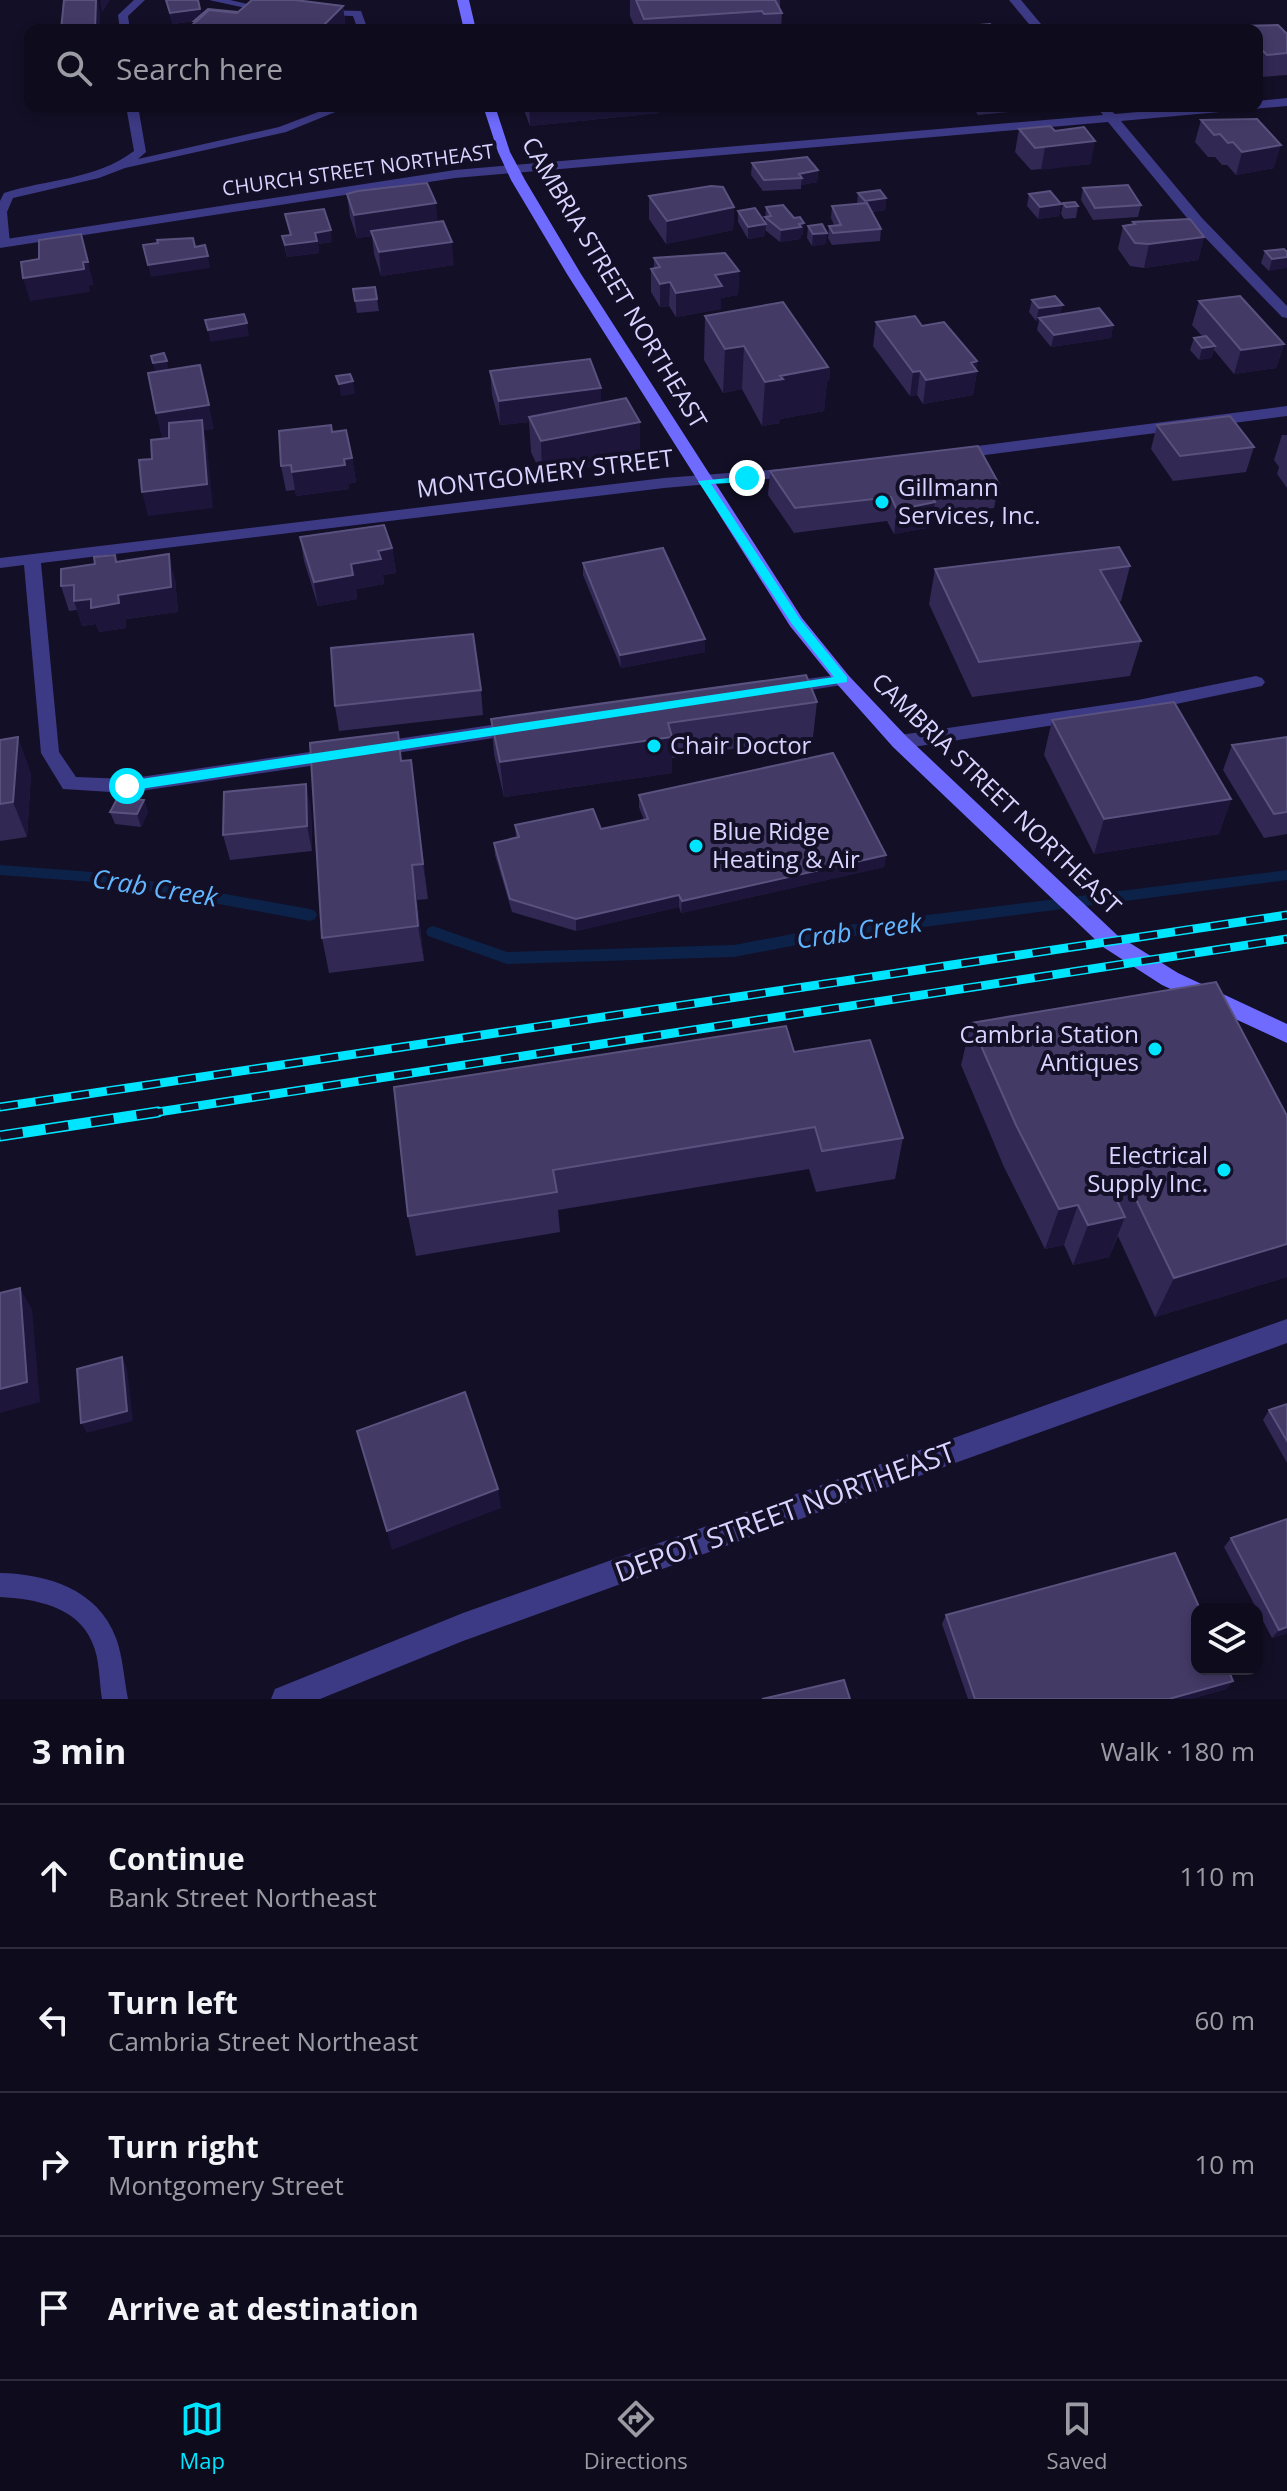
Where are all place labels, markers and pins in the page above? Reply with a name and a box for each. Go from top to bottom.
place label: Gillmann Services, Inc. [898,470,1041,531]
marker: Gillmann Services, Inc. [873,493,891,511]
place label: Chair Doctor [670,728,812,761]
marker: Chair Doctor [645,737,663,755]
place label: Blue Ridge Heating & Air [712,814,860,875]
marker: Blue Ridge Heating & Air [687,837,705,855]
place label: Cambria Station Antiques [959,1017,1139,1078]
marker: Cambria Station Antiques [1146,1040,1164,1058]
place label: Electrical Supply Inc. [1087,1138,1208,1199]
marker: Electrical Supply Inc. [1215,1161,1233,1179]

